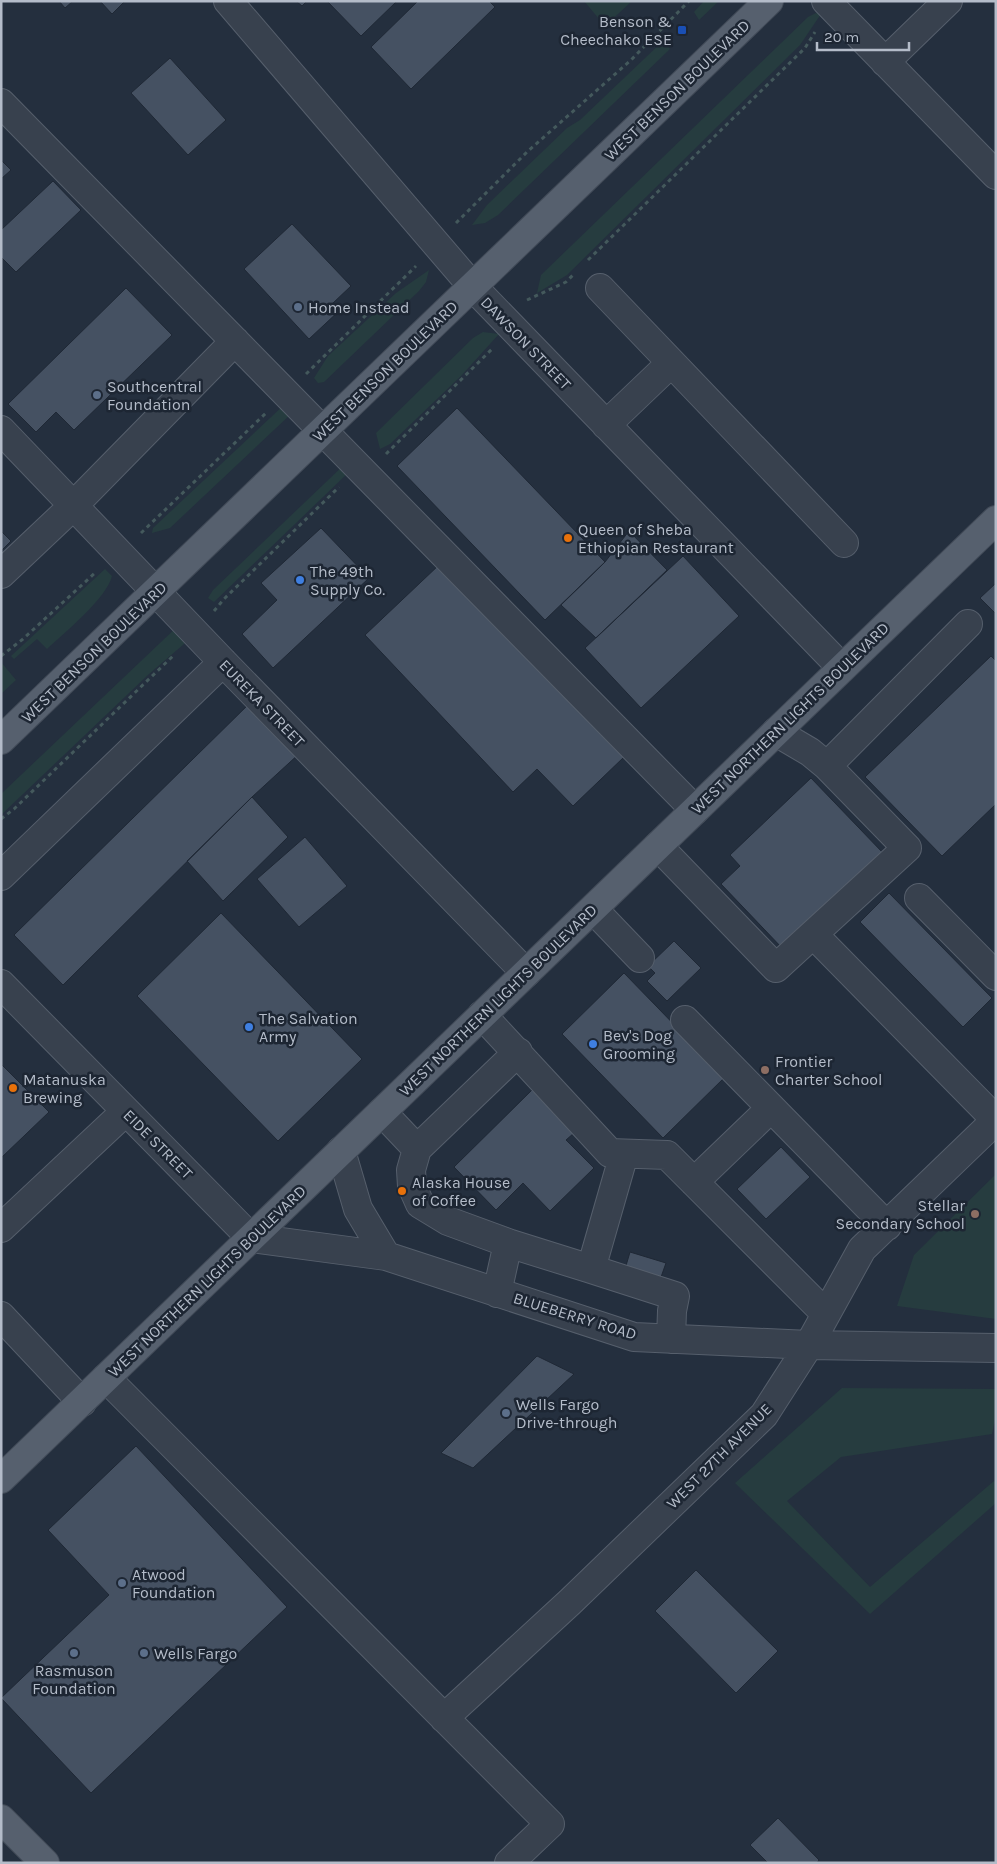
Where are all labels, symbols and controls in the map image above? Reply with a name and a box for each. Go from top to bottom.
place label: Benson & Cheechako ESE [560,12,672,49]
street label: WEST BENSON BOULEVARD [600,16,754,164]
scale bar [817,20,910,52]
marker: Benson & Cheechako ESE [676,24,688,36]
text: 20 m [824,28,859,46]
street label: DAWSON STREET [477,293,575,393]
street label: WEST BENSON BOULEVARD [308,297,462,445]
place label: Home Instead [308,298,410,317]
marker: Home Instead [292,301,304,313]
place label: Southcentral Foundation [107,377,202,414]
marker: Southcentral Foundation [91,389,103,401]
place label: Queen of Sheba Ethiopian Restaurant [578,520,734,557]
marker: Queen of Sheba Ethiopian Restaurant [562,532,574,544]
place label: The 49th Supply Co. [310,562,385,599]
marker: The 49th Supply Co. [294,574,306,586]
street label: WEST BENSON BOULEVARD [17,578,171,726]
street label: WEST NORTHERN LIGHTS BOULEVARD [687,618,893,818]
street label: EUREKA STREET [215,655,309,751]
street label: WEST NORTHERN LIGHTS BOULEVARD [395,900,601,1100]
place label: The Salvation Army [259,1009,358,1046]
marker: The Salvation Army [243,1021,255,1033]
place label: Bev's Dog Grooming [603,1026,675,1063]
marker: Bev's Dog Grooming [587,1038,599,1050]
place label: Frontier Charter School [775,1052,882,1089]
marker: Frontier Charter School [759,1064,771,1076]
place label: Matanuska Brewing [23,1070,106,1107]
marker: Matanuska Brewing [7,1082,19,1094]
street label: EIDE STREET [119,1105,197,1183]
place label: Alaska House of Coffee [412,1173,510,1210]
street label: WEST NORTHERN LIGHTS BOULEVARD [104,1181,310,1381]
marker: Alaska House of Coffee [396,1185,408,1197]
place label: Stellar Secondary School [836,1196,965,1233]
marker: Stellar Secondary School [969,1208,981,1220]
street label: BLUEBERRY ROAD [511,1288,639,1344]
place label: Wells Fargo Drive-through [516,1395,618,1432]
street label: WEST 27TH AVENUE [662,1399,776,1513]
marker: Wells Fargo Drive-through [500,1407,512,1419]
place label: Atwood Foundation [132,1565,216,1602]
marker: Atwood Foundation [116,1577,128,1589]
place label: Wells Fargo [154,1644,237,1663]
marker: Rasmuson Foundation [68,1647,80,1659]
marker: Wells Fargo [138,1647,150,1659]
place label: Rasmuson Foundation [32,1661,116,1698]

